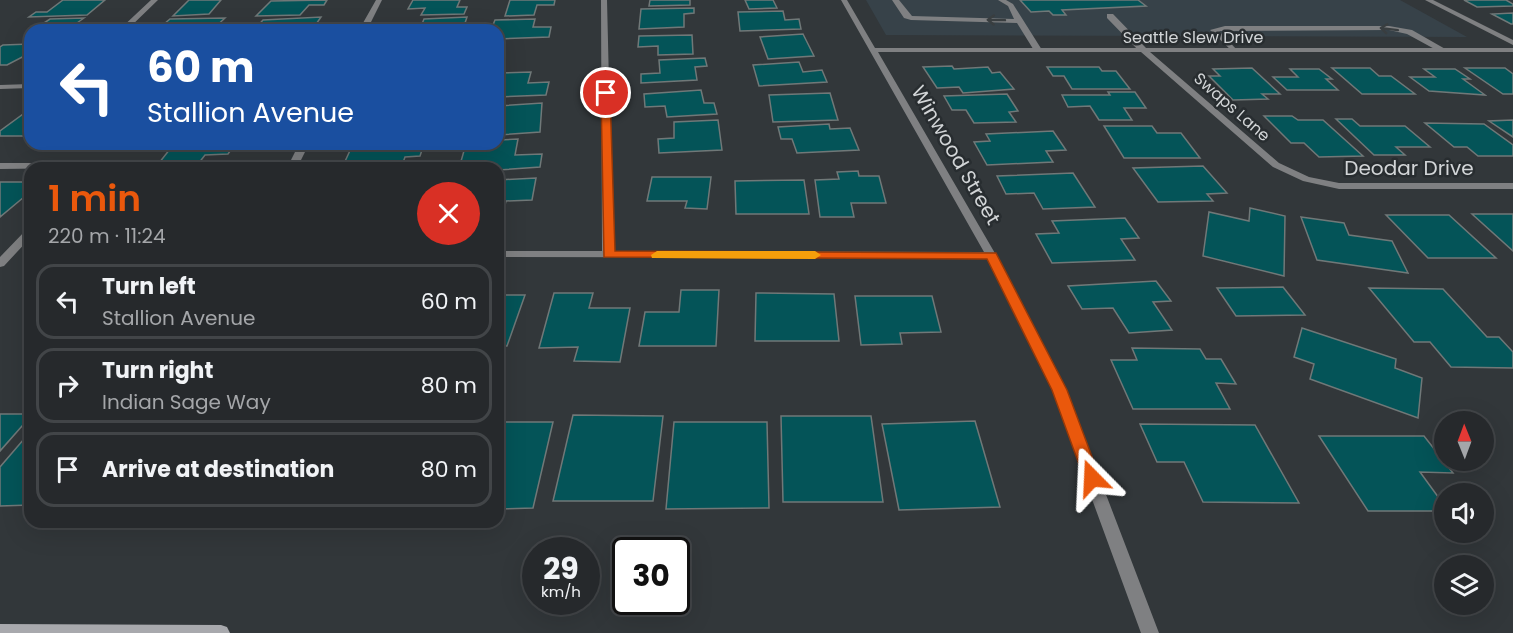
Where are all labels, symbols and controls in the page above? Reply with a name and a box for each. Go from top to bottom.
one-way arrow [986,15,1006,26]
one-way arrow [1380,23,1400,34]
street label: Seattle Slew Drive [1123,26,1263,49]
text: 60 m [147,38,255,97]
icon: left [48,48,126,126]
pin [580,67,631,118]
street label: Swaps Lane [1189,67,1275,147]
icon: arrive [589,76,622,109]
street label: Winwood Street [905,80,1007,230]
text: Stallion Avenue [147,94,354,131]
street label: Deodar Drive [1344,154,1474,182]
text: 1 min [48,173,141,224]
button: close [417,182,480,245]
text: 220 m · 11:24 [48,222,166,250]
text: Turn left [102,271,196,302]
icon: left [51,285,84,318]
text: 60 m [421,286,477,317]
text: Stallion Avenue [102,304,255,332]
text: Turn right [102,355,213,386]
icon: right [51,369,84,402]
text: 80 m [421,370,477,401]
text: Indian Sage Way [102,388,271,416]
north arrow [1434,411,1494,471]
map controls [1434,411,1494,615]
position arrow [1060,446,1124,510]
icon: arrive [51,453,84,486]
text: Arrive at destination [102,454,334,485]
text: 80 m [421,454,477,485]
button: sound [1434,483,1494,543]
speed limit sign: 30 [612,537,690,615]
text: 29 [543,547,579,590]
button: layers [1434,555,1494,615]
text: km/h [541,581,581,602]

